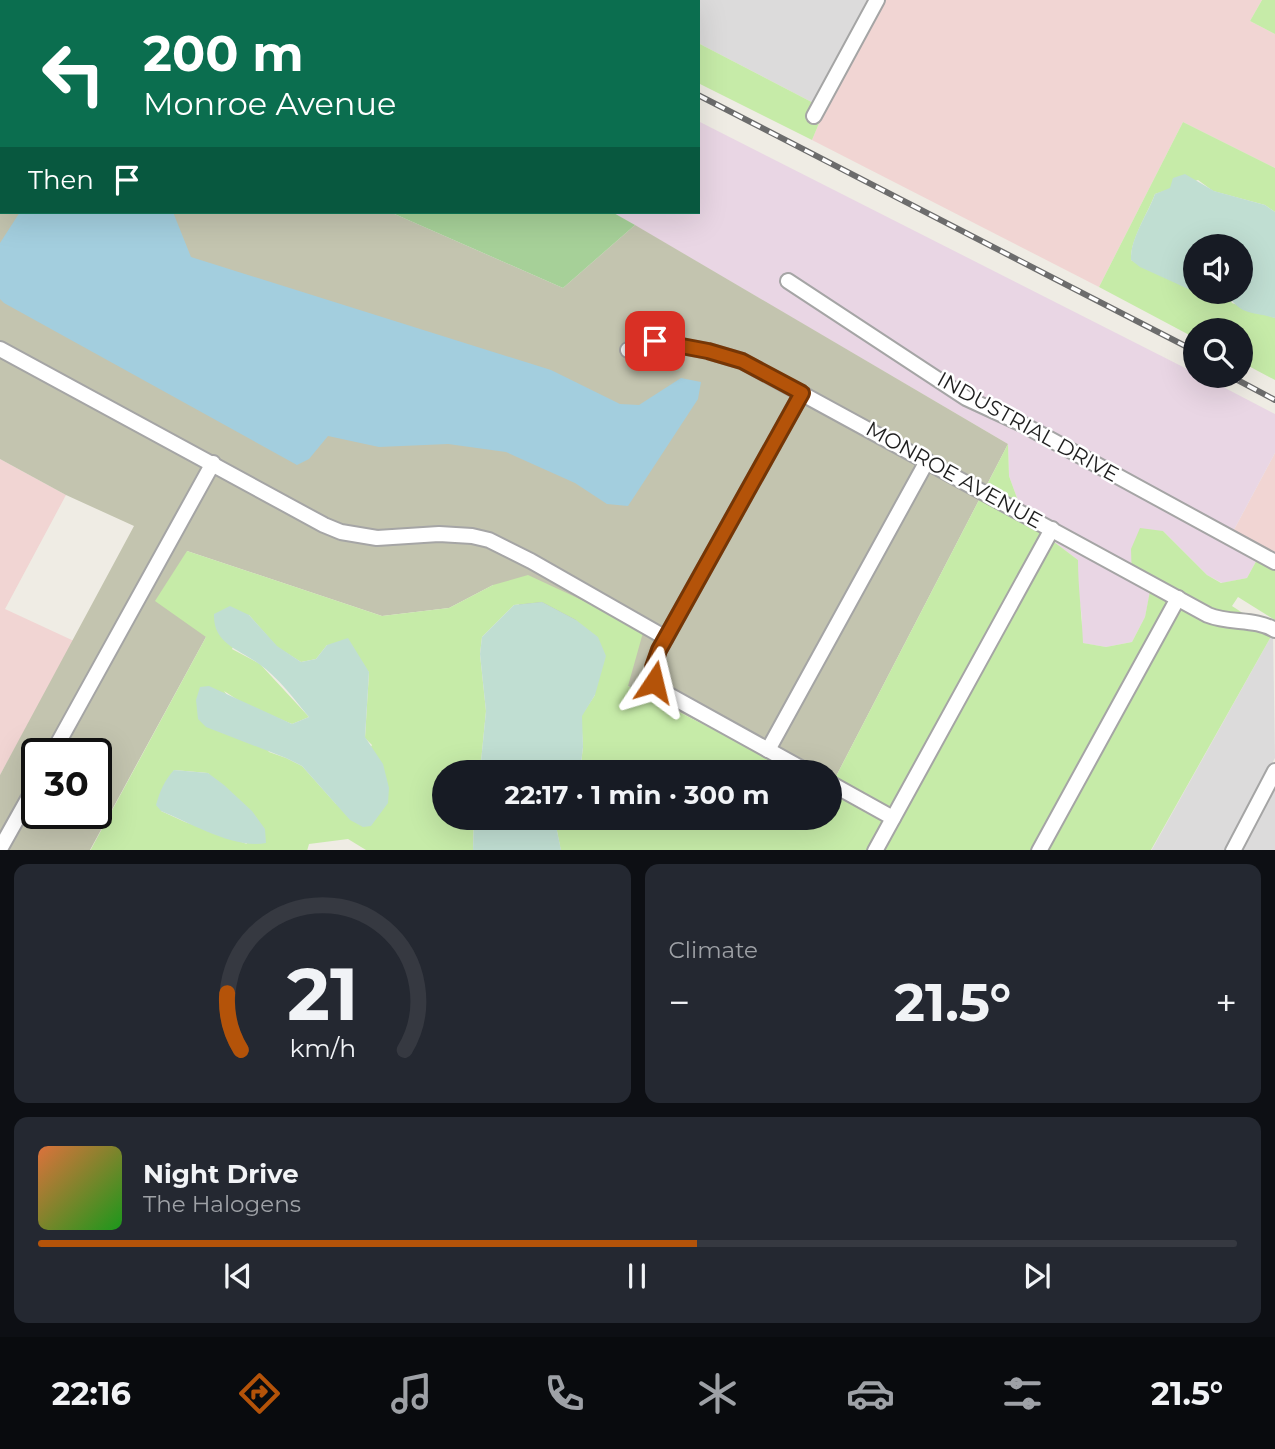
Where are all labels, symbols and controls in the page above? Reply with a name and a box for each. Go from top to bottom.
text: 200 m [143,24,304,83]
icon: left [28,28,119,119]
text: Monroe Avenue [143,84,396,123]
icon: arrive [108,161,146,199]
text: Then [28,164,94,196]
map controls [1183,234,1253,388]
button: sound [1183,234,1253,304]
pin [625,311,685,371]
button: search [1183,318,1253,388]
icon: arrive [636,322,674,360]
street label: INDUSTRIAL DRIVE [933,366,1123,487]
street label: MONROE AVENUE [862,416,1047,533]
position arrow [617,645,691,719]
speed limit sign: 30 [21,738,112,829]
text: 22:17 · 1 min · 300 m [505,779,769,811]
text: Climate [669,936,758,964]
text: 21 [287,950,358,1038]
text: 21.5° [894,971,1011,1034]
text: − [669,979,690,1026]
text: + [1215,979,1237,1026]
text: km/h [289,1032,356,1062]
text: Night Drive [143,1158,299,1190]
text: The Halogens [143,1190,301,1218]
icon: previous [219,1257,257,1295]
icon: pause [618,1257,656,1295]
icon: next [1018,1257,1056,1295]
icon: directions [235,1369,284,1418]
icon: music [387,1369,436,1418]
icon: phone [540,1369,589,1418]
icon: climate [693,1369,742,1418]
icon: car [846,1369,895,1418]
icon: filters [998,1369,1047,1418]
text: 22:16 [52,1374,131,1413]
text: 21.5° [1151,1374,1223,1413]

